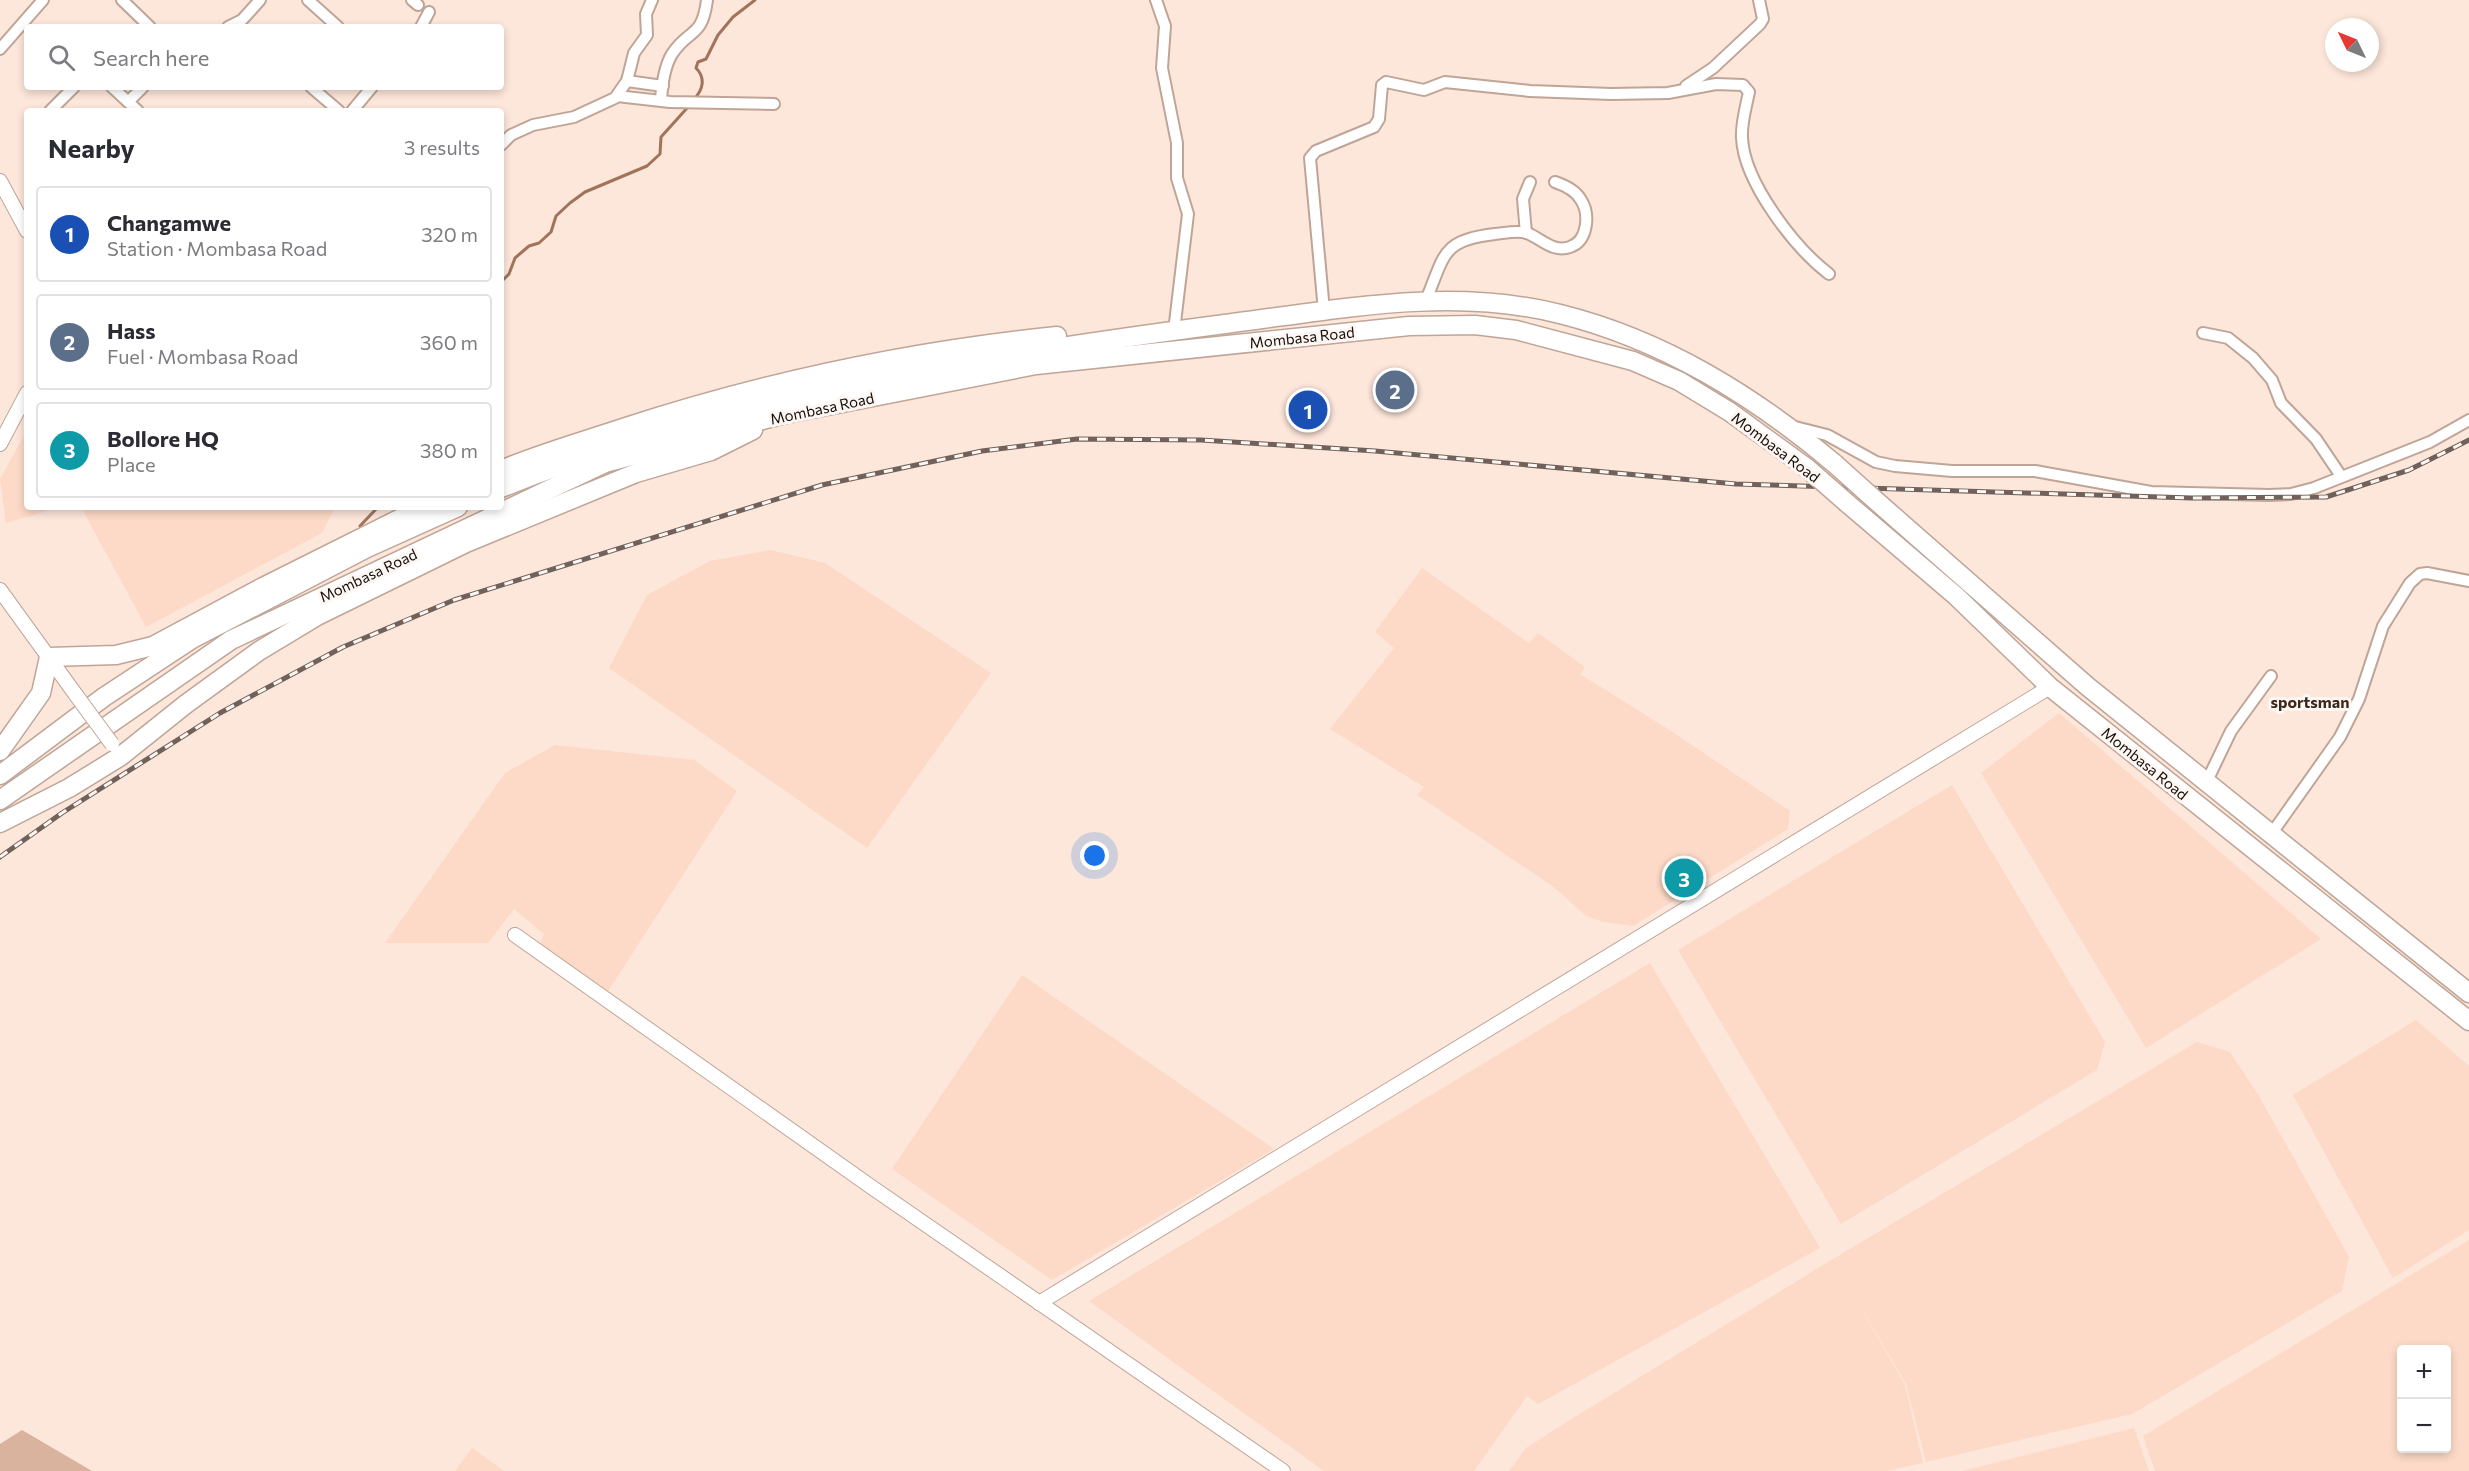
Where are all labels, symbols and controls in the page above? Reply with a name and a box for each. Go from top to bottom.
north arrow [2325,18,2379,72]
search box [24,24,504,90]
icon: search [45,41,78,74]
text: Search here [93,44,209,71]
text: Nearby [48,132,135,163]
text: 3 results [404,135,480,159]
text: Changamwe [107,209,231,236]
text: 1 [65,222,74,246]
text: 320 m [421,222,478,246]
text: Station · Mombasa Road [107,236,327,260]
text: Hass [107,317,156,344]
street label: Mombasa Road [1249,323,1355,351]
text: 2 [64,330,75,354]
text: 360 m [420,330,478,354]
text: Fuel · Mombasa Road [107,344,298,368]
pin: 2 [1376,368,1414,412]
street label: Mombasa Road [768,388,876,428]
pin: 1 [1288,388,1328,432]
street label: Mombasa Road [1728,408,1824,486]
text: Bollore HQ [107,425,219,452]
text: 3 [64,438,75,462]
text: 380 m [420,438,478,462]
text: Place [107,452,156,476]
street label: Mombasa Road [316,545,420,605]
district label: sportsman [2271,692,2349,711]
street label: Mombasa Road [2098,723,2192,803]
your location [1080,841,1109,870]
pin: 3 [1664,856,1704,900]
map controls [2397,1345,2451,1453]
button: + [2397,1345,2451,1399]
button: − [2397,1399,2451,1453]

